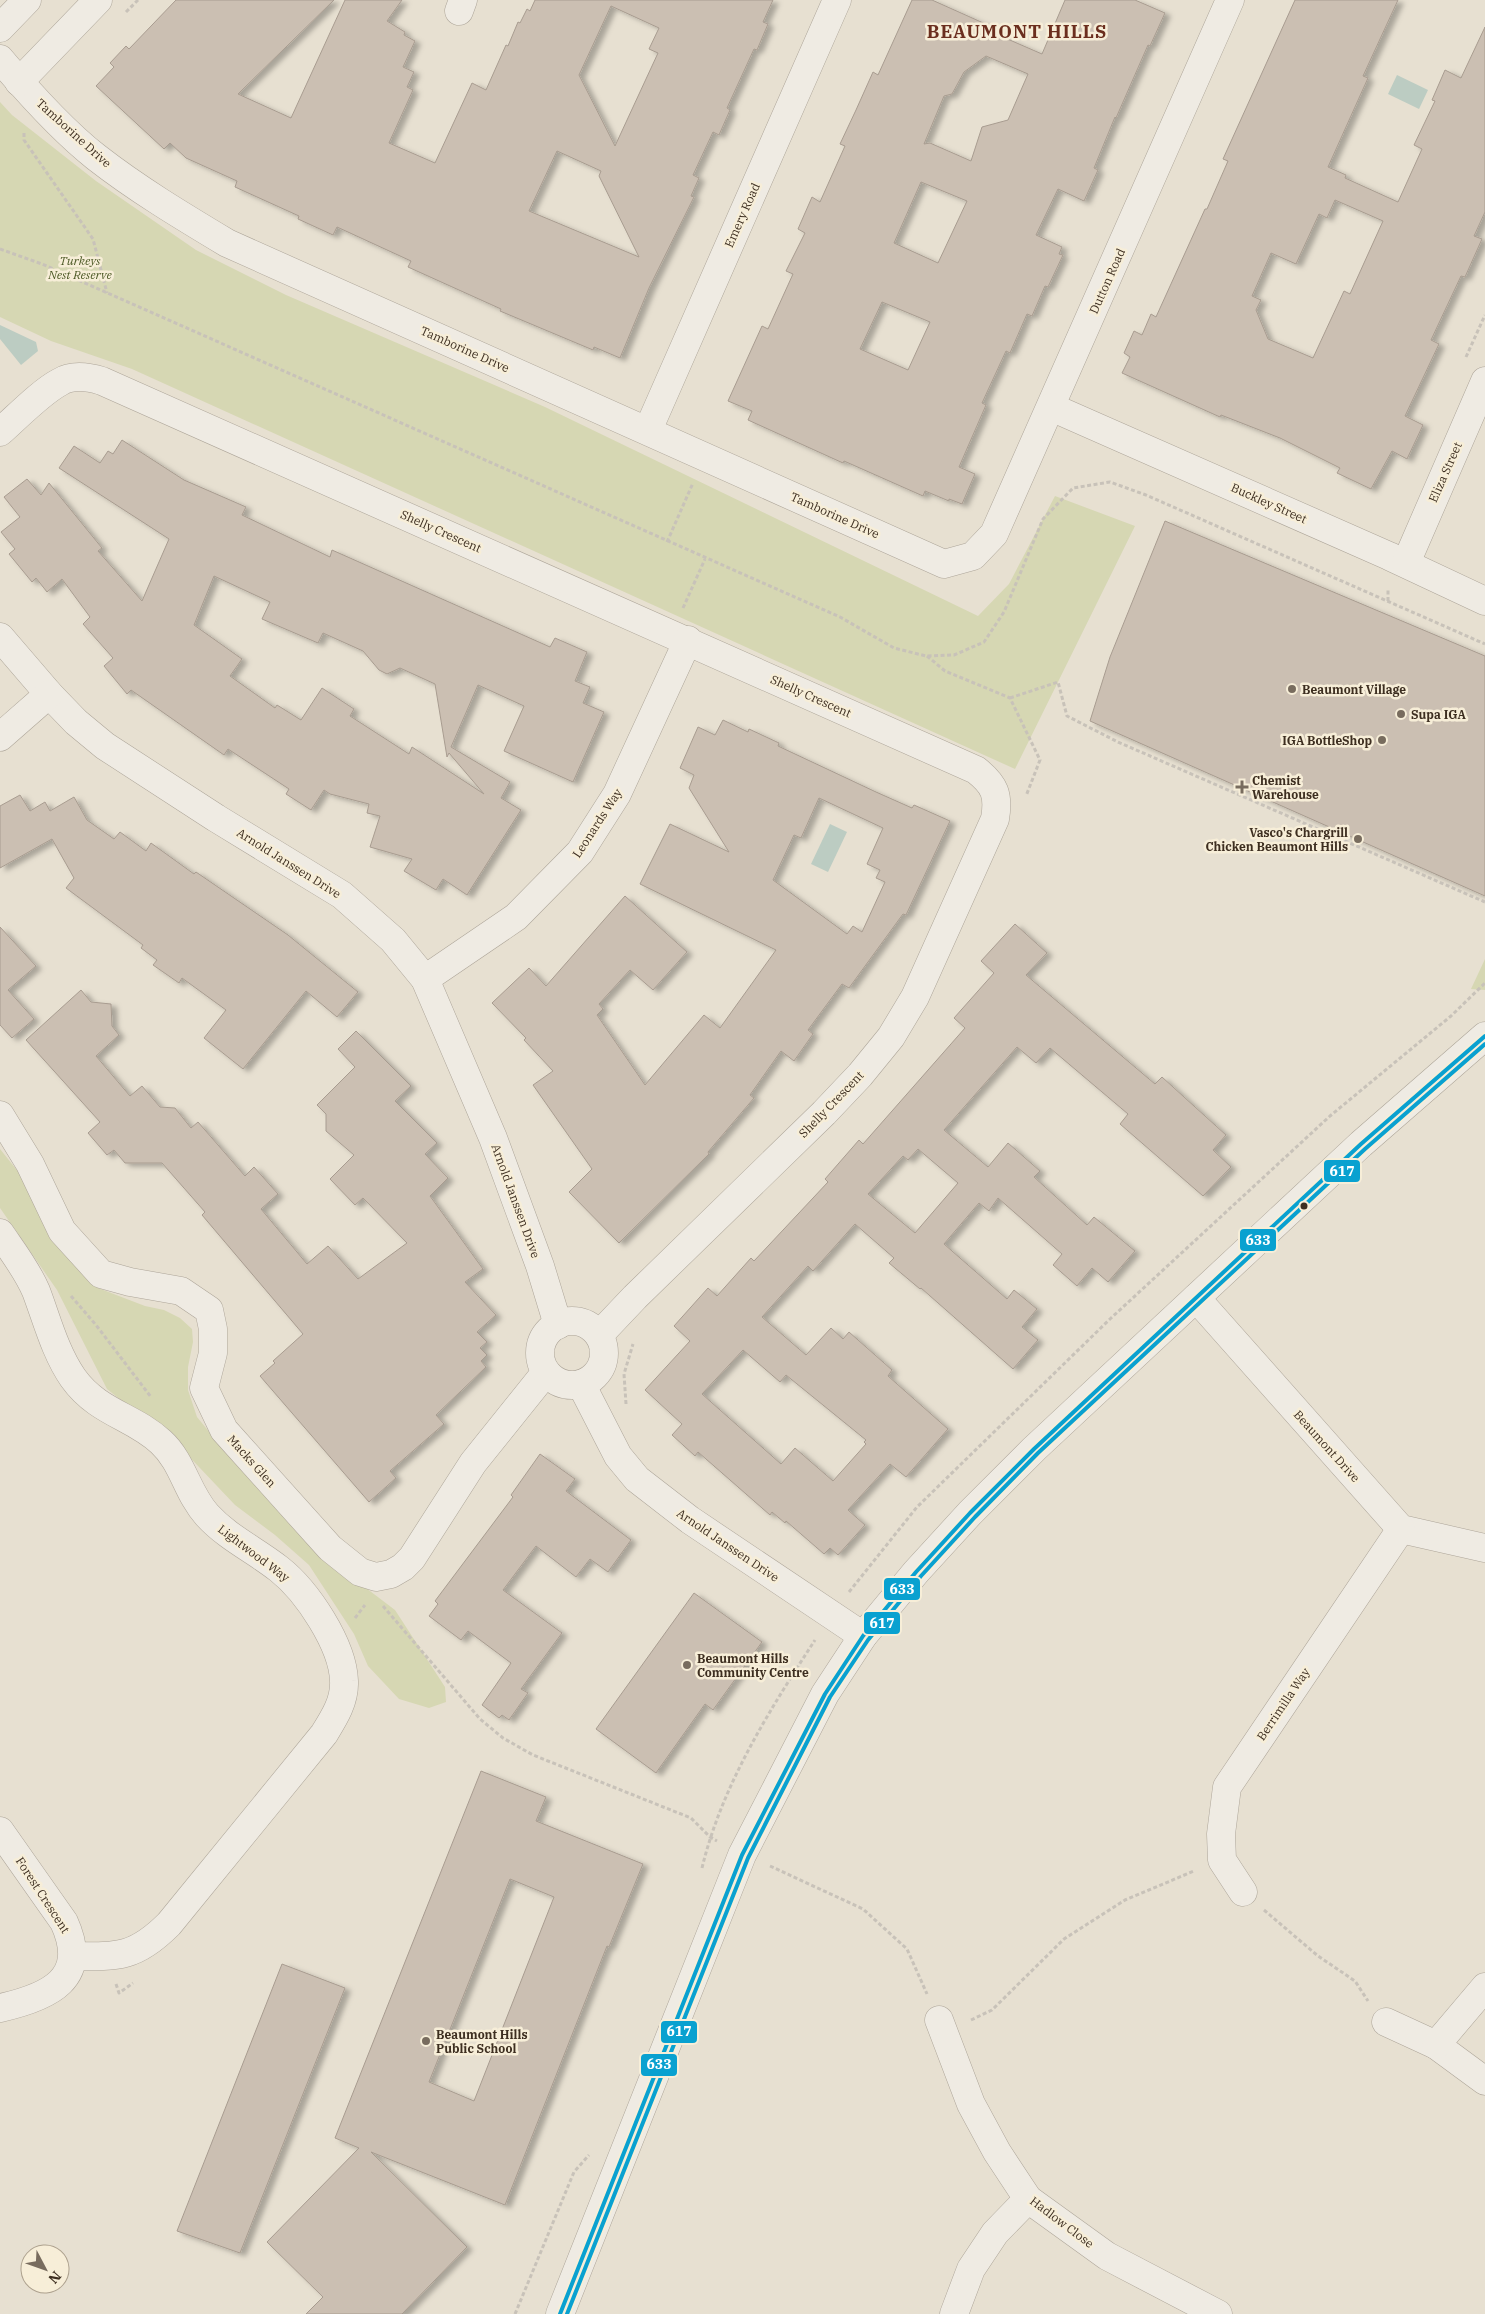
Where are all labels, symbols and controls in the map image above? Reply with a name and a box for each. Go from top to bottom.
district label: BEAUMONT HILLS [927,20,1107,43]
street label: Tamborine Drive [33,95,115,171]
street label: Emery Road [721,180,763,250]
street label: Dutton Road [1086,246,1128,316]
park label: Turkeys Nest Reserve [47,253,112,282]
street label: Tamborine Drive [418,323,512,375]
street label: Eliza Street [1425,440,1465,504]
street label: Buckley Street [1229,480,1309,526]
street label: Tamborine Drive [788,489,882,541]
street label: Shelly Crescent [398,506,484,556]
street label: Shelly Crescent [768,671,854,721]
place label: Beaumont Village [1302,682,1406,697]
marker: Beaumont Village [1286,683,1298,695]
place label: Supa IGA [1411,707,1466,722]
marker: Supa IGA [1395,708,1407,720]
place label: IGA BottleShop [1282,733,1372,748]
marker: IGA BottleShop [1376,734,1388,746]
place label: Chemist Warehouse [1252,773,1319,802]
marker: Chemist Warehouse [1236,781,1248,793]
street label: Leonards Way [569,785,625,860]
street label: Arnold Janssen Drive [234,825,344,901]
place label: Vasco's Chargrill Chicken Beaumont Hills [1205,825,1348,854]
marker: Vasco's Chargrill Chicken Beaumont Hills [1352,833,1364,845]
street label: Shelly Crescent [795,1067,867,1141]
street label: Arnold Janssen Drive [488,1142,544,1260]
line badge: 617 [1323,1159,1361,1183]
text: 617 [1329,1162,1355,1180]
unlabelled marker [1299,1201,1309,1211]
line badge: 633 [1239,1228,1277,1252]
text: 633 [1245,1231,1271,1249]
street label: Beaumont Drive [1291,1407,1363,1485]
street label: Macks Glen [225,1432,280,1490]
street label: Arnold Janssen Drive [674,1505,782,1585]
street label: Lightwood Way [215,1521,293,1585]
line badge: 633 [883,1577,921,1601]
text: 633 [889,1580,915,1598]
line badge: 617 [863,1611,901,1635]
text: 617 [869,1614,895,1632]
place label: Beaumont Hills Community Centre [697,1651,809,1680]
marker: Beaumont Hills Community Centre [681,1659,693,1671]
street label: Berrimilla Way [1253,1664,1313,1743]
street label: Forest Crescent [13,1854,73,1936]
line badge: 617 [660,2020,698,2044]
text: 617 [666,2022,692,2040]
place label: Beaumont Hills Public School [436,2027,528,2056]
marker: Beaumont Hills Public School [420,2035,432,2047]
line badge: 633 [640,2053,678,2077]
text: 633 [646,2055,672,2073]
street label: Hadlow Close [1027,2193,1097,2251]
north arrow [20,2244,70,2294]
text: N [44,2267,65,2288]

